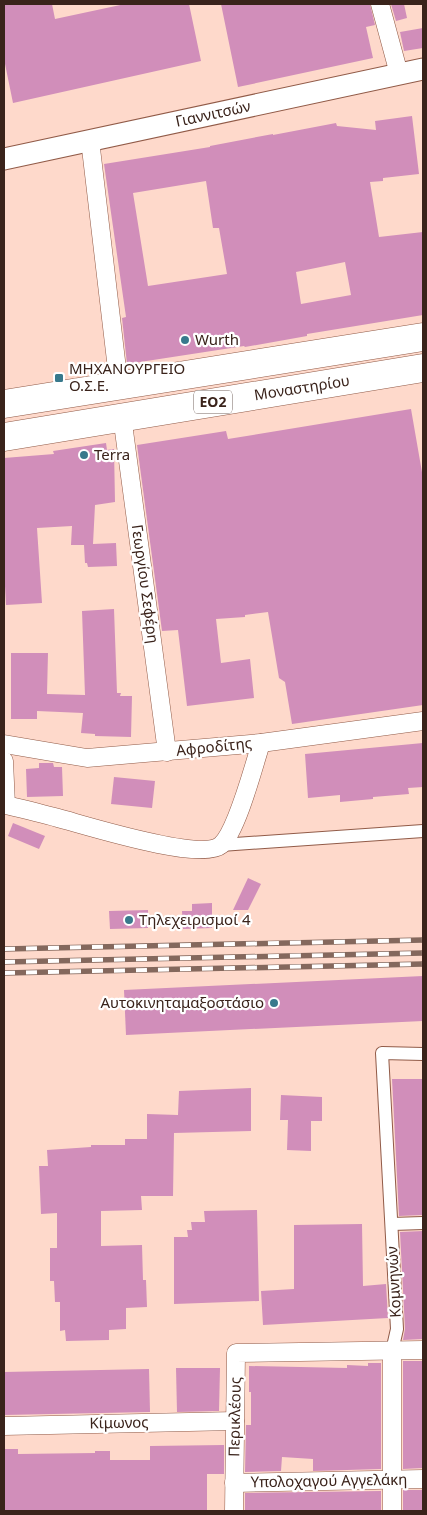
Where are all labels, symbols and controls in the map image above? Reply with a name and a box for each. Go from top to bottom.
street label: Γιαννιτσών [173,95,252,131]
place label: Wurth [195,329,239,349]
marker: Wurth [179,334,191,346]
place label: ΜΗΧΑΝΟΥΡΓΕΙΟ Ο.Σ.Ε. [69,358,185,395]
street label: Μοναστηρίου [253,370,351,404]
marker: ΜΗΧΑΝΟΥΡΓΕΙΟ Ο.Σ.Ε. [53,372,65,384]
road number: ΕΟ2 [194,391,232,414]
place label: Terra [94,444,130,464]
marker: Terra [78,449,90,461]
street label: Γεωργίου Σεφέρη [128,523,164,645]
street label: Αφροδίτης [175,732,253,760]
place label: Τηλεχειρισμοί 4 [139,909,251,929]
marker: Τηλεχειρισμοί 4 [123,914,135,926]
place label: Αυτοκινηταμαξοστάσιο [101,992,264,1012]
marker: Αυτοκινηταμαξοστάσιο [268,997,280,1009]
street label: Κομνηνών [381,1246,405,1318]
street label: Περικλέους [223,1377,245,1457]
street label: Κίμωνος [89,1411,149,1433]
street label: Υπολοχαγού Αγγελάκη [250,1469,408,1491]

